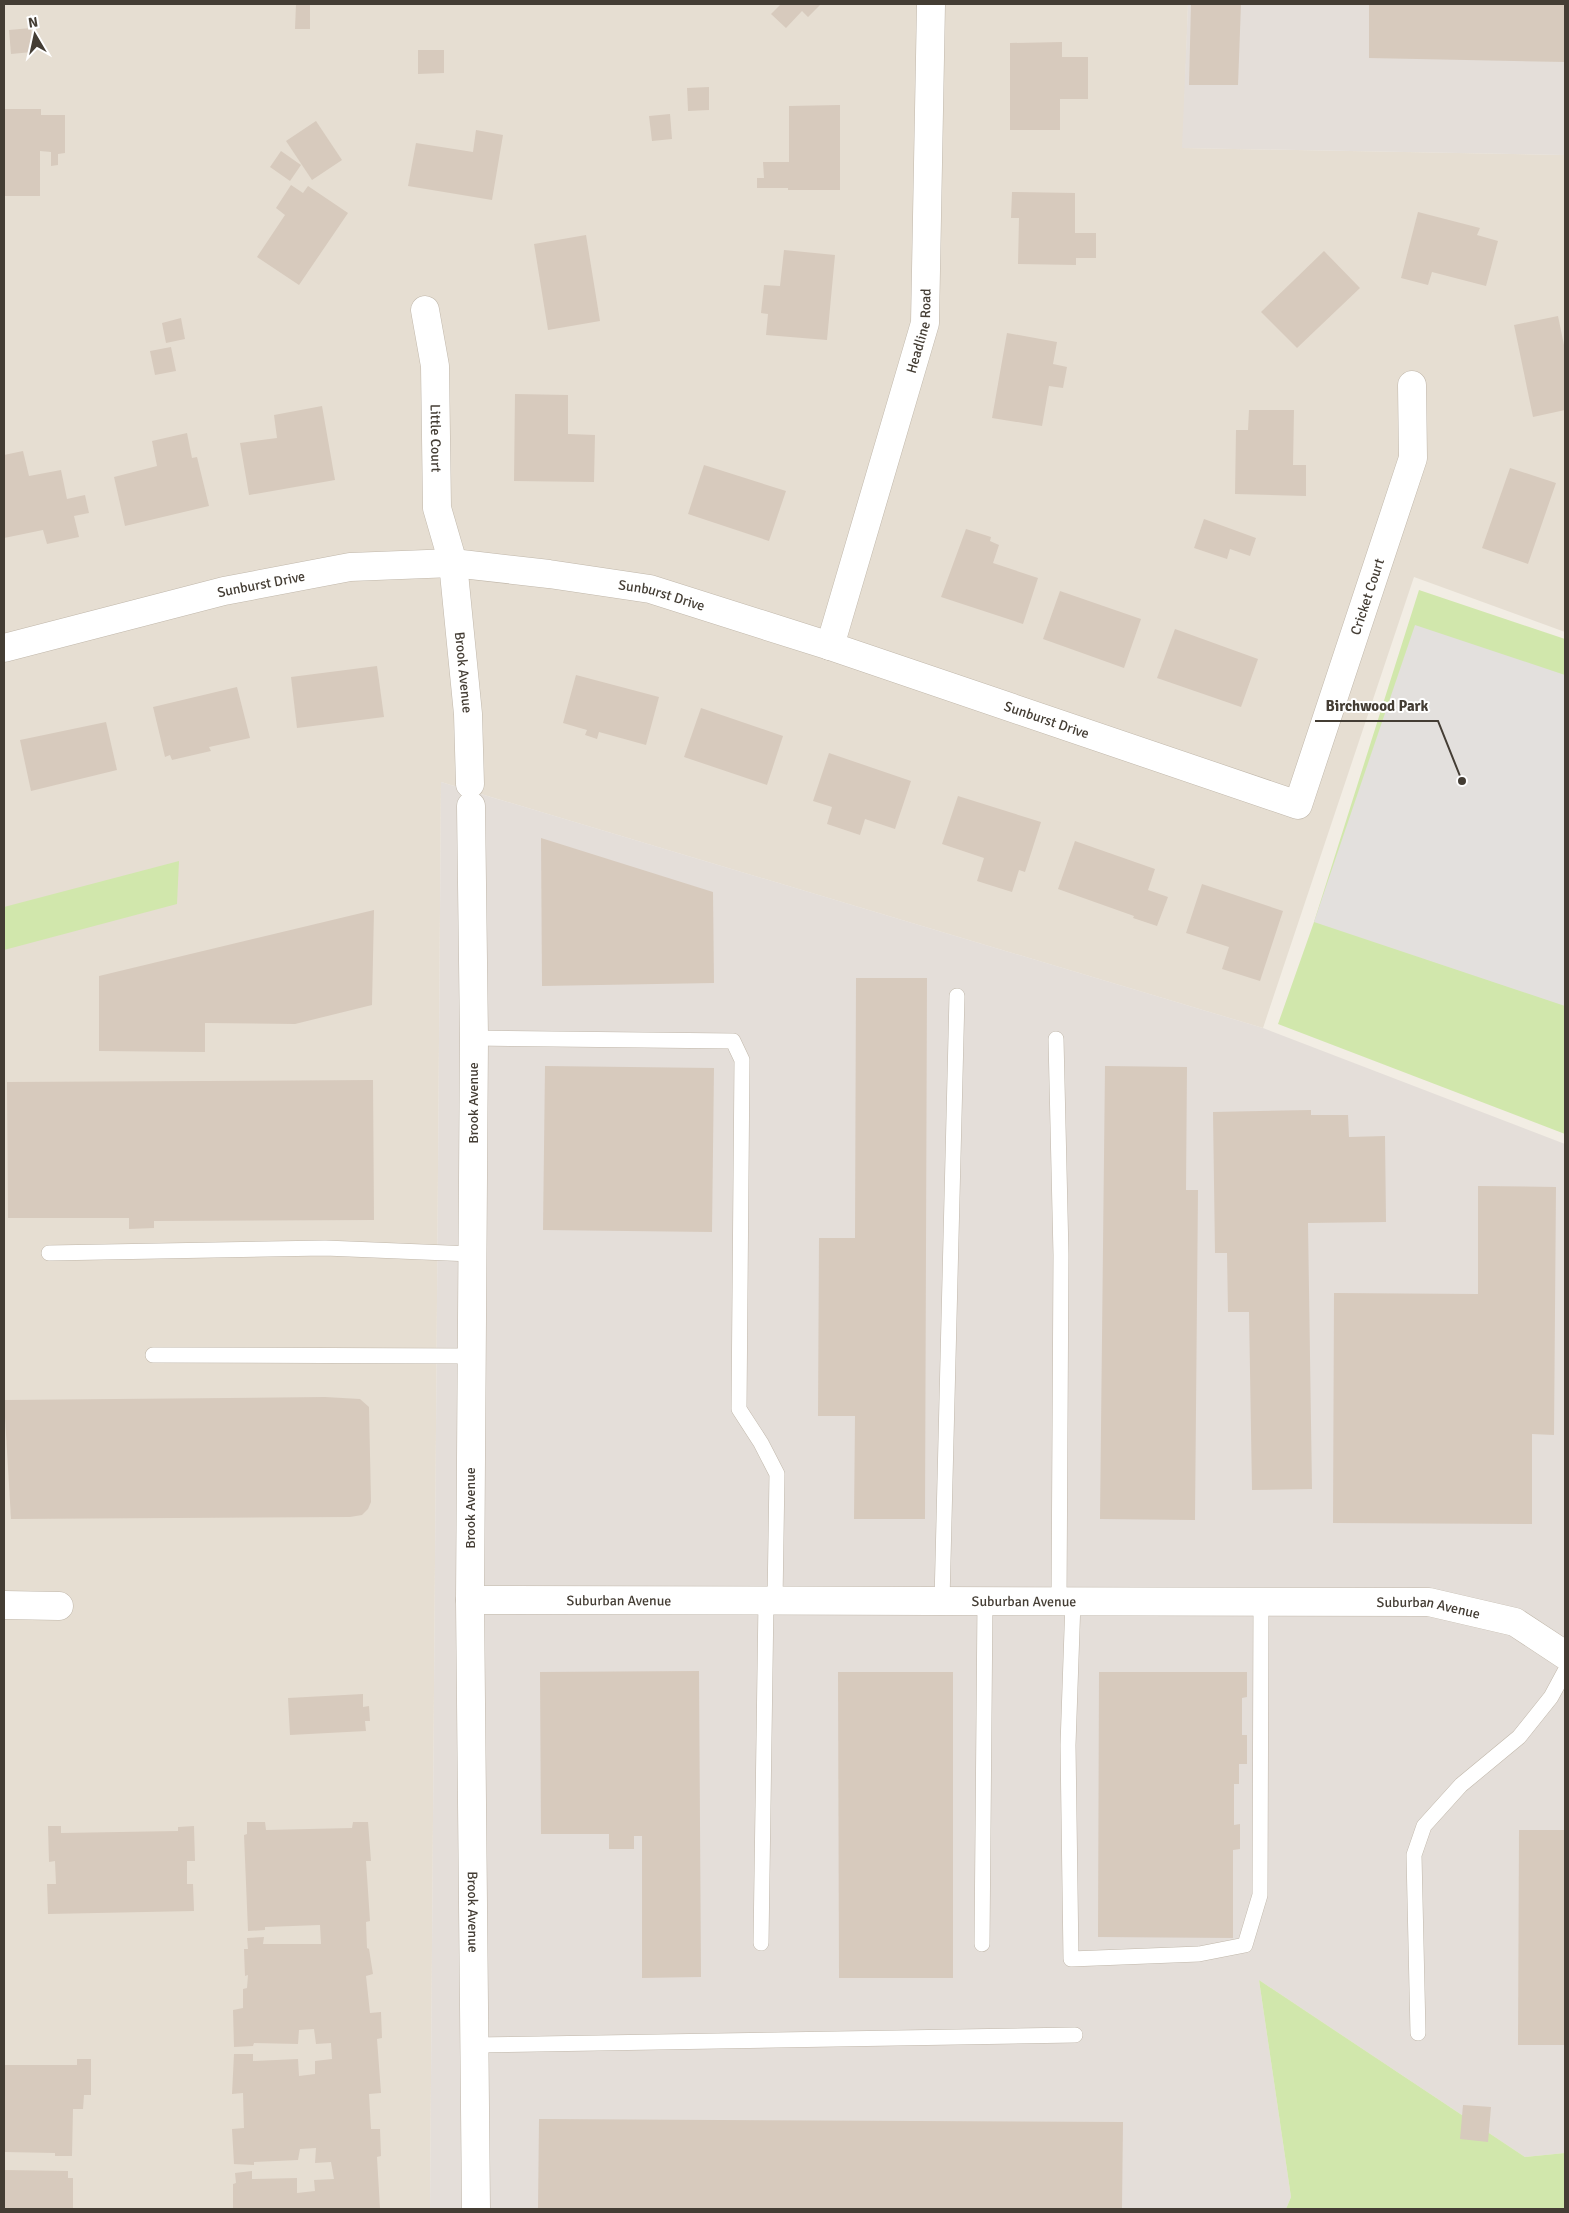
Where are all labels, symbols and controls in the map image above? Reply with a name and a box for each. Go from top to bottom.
north arrow [10,10,60,60]
text: N [27,13,39,32]
street label: Headline Road [902,288,934,375]
street label: Little Court [427,404,445,473]
street label: Cricket Court [1346,556,1388,637]
street label: Sunburst Drive [215,567,306,601]
street label: Sunburst Drive [617,576,707,614]
street label: Brook Avenue [451,631,476,714]
callout: Birchwood Park [1315,691,1438,721]
street label: Sunburst Drive [1002,697,1091,742]
text: Birchwood Park [1326,697,1429,715]
street label: Brook Avenue [465,1062,482,1144]
street label: Brook Avenue [462,1467,479,1549]
street label: Suburban Avenue [567,1592,671,1609]
street label: Suburban Avenue [972,1593,1076,1610]
street label: Suburban Avenue [1377,1593,1482,1622]
street label: Brook Avenue [464,1871,482,1953]

